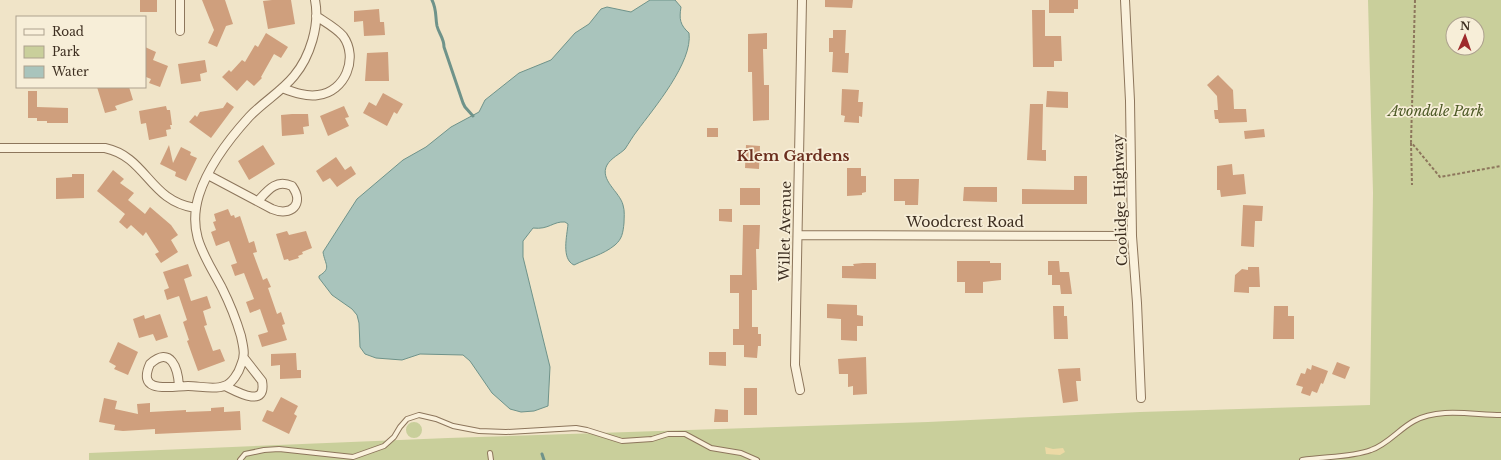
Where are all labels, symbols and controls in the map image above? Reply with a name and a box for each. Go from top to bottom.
legend [16,16,146,88]
north arrow [1445,16,1485,56]
text: N [1460,19,1471,33]
text: Road [52,24,84,39]
text: Park [52,44,80,59]
text: Water [51,64,89,79]
park label: Avondale Park [1386,102,1484,120]
street label: Coolidge Highway [1109,134,1131,266]
district label: Klem Gardens [736,146,850,165]
street label: Willet Avenue [775,181,795,282]
street label: Woodcrest Road [905,213,1025,231]

